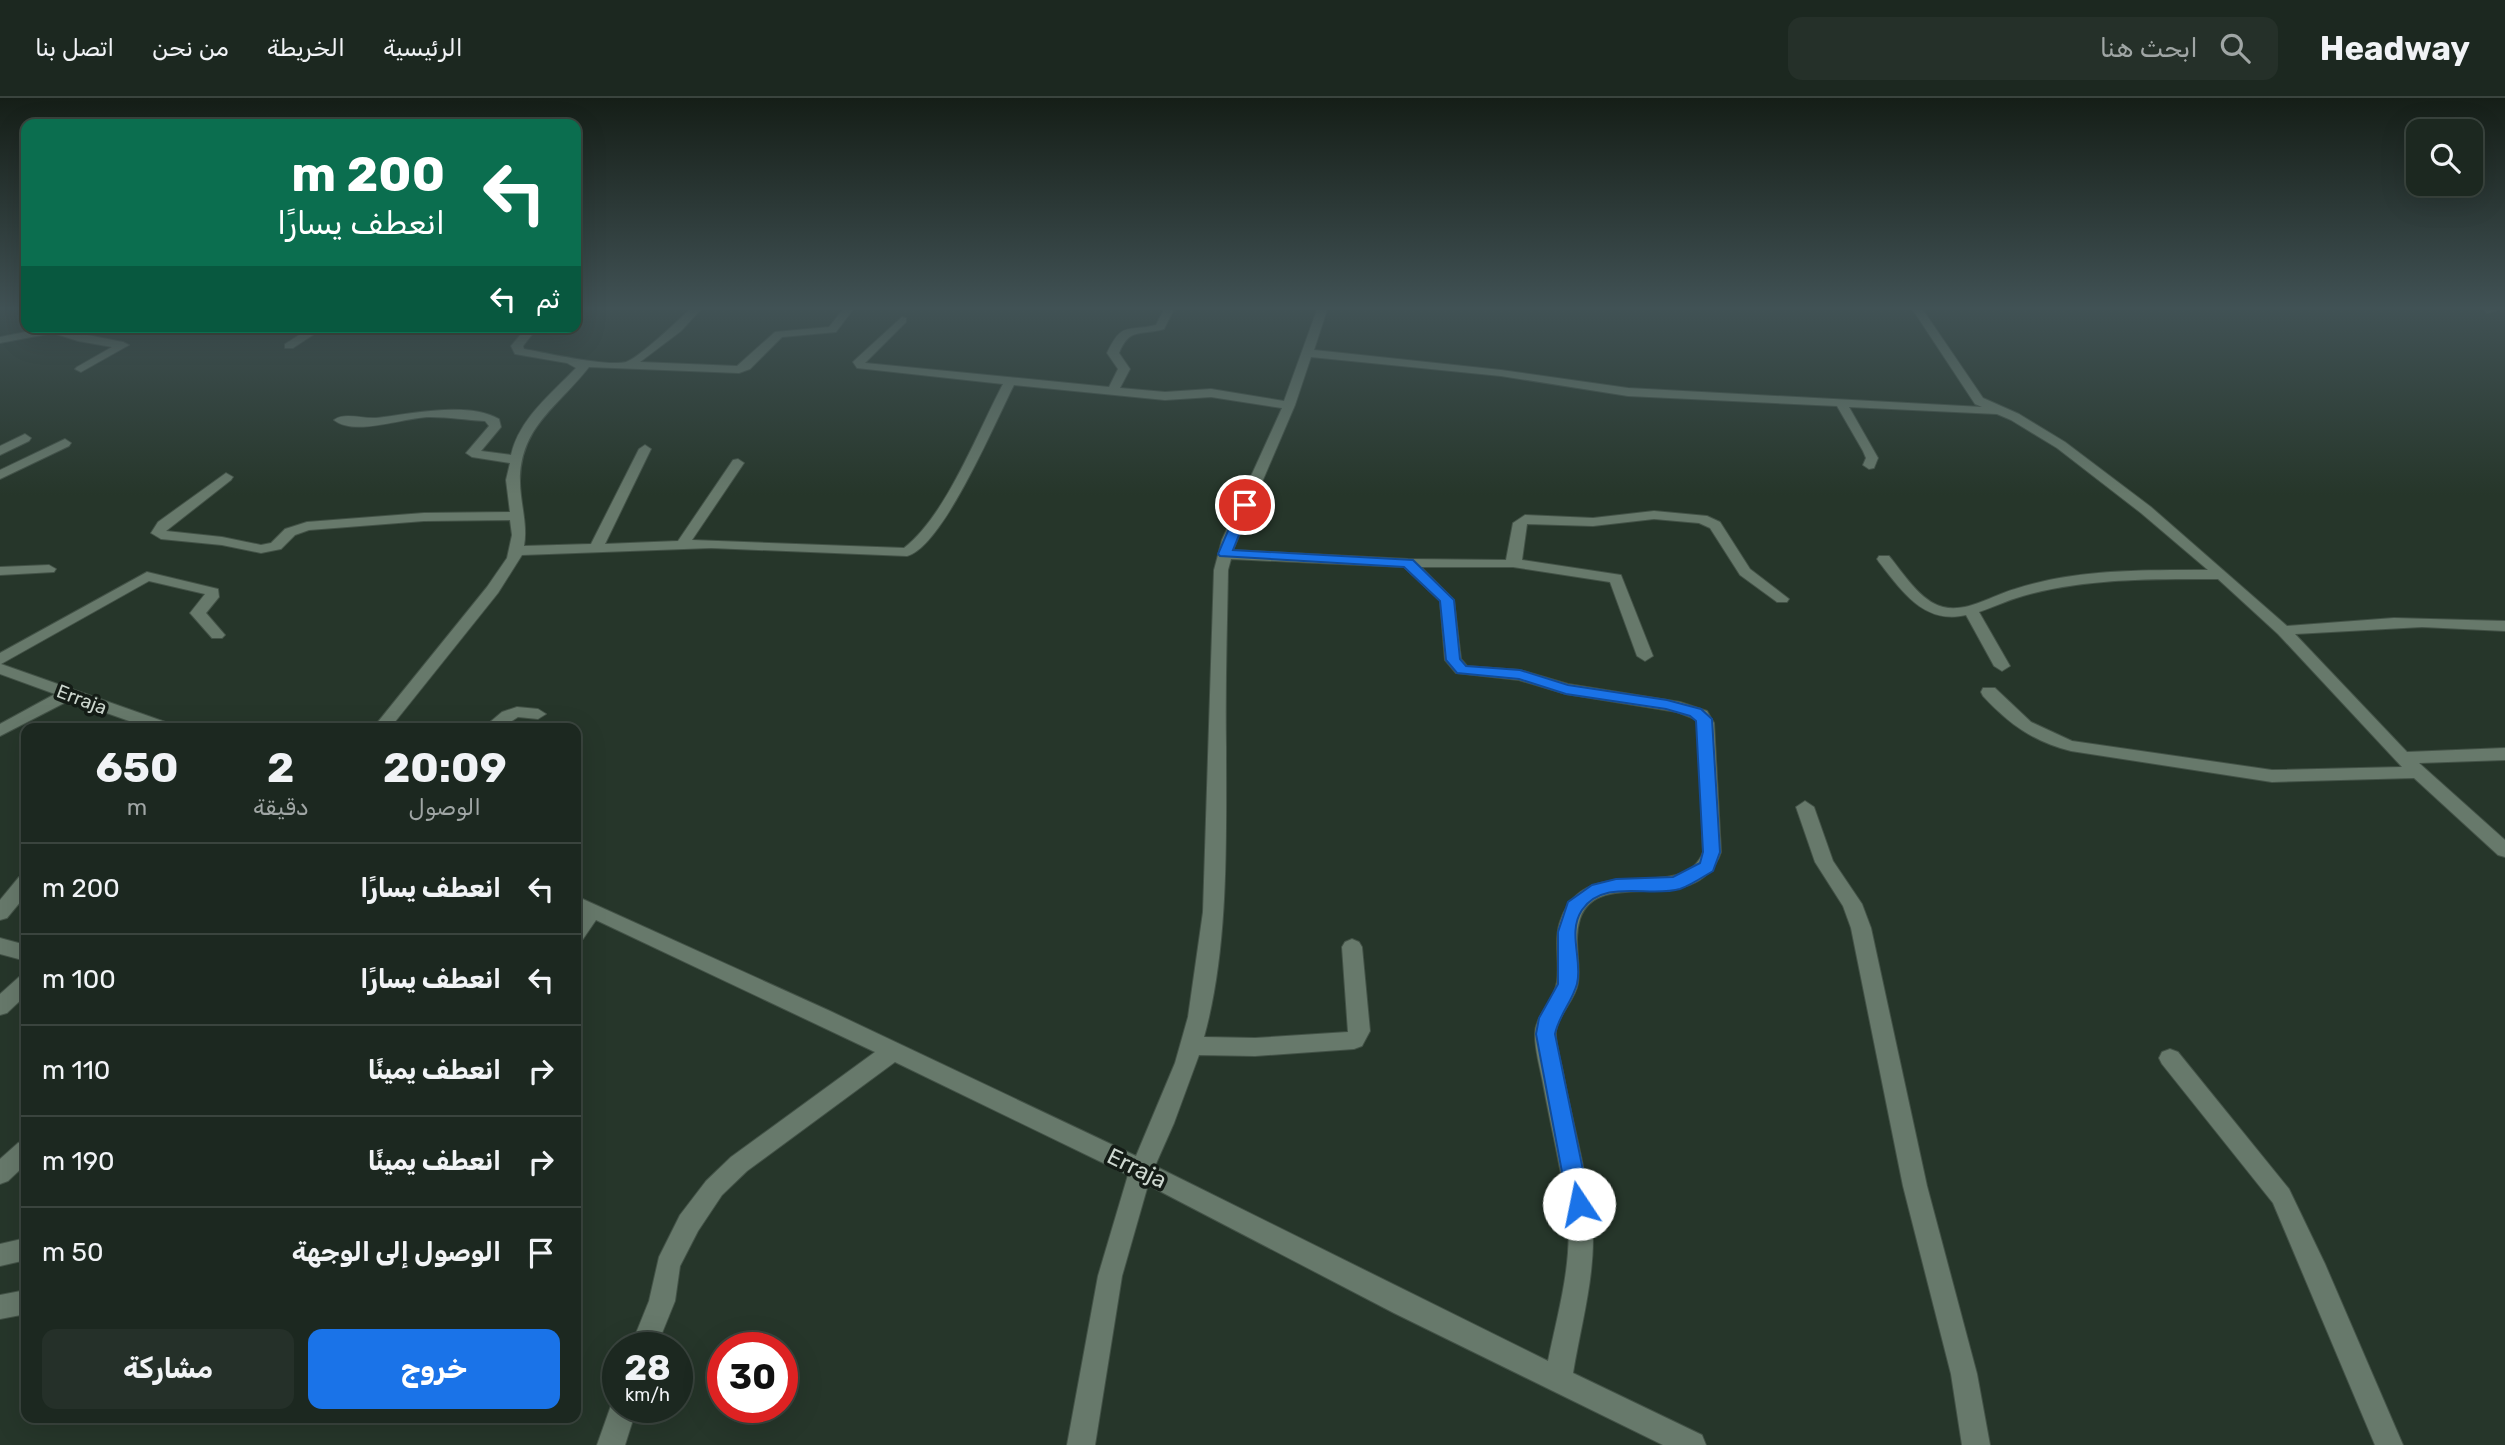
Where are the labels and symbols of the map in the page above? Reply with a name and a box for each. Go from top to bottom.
pin [1215,475,1275,535]
street label: Erraja [54,679,110,719]
street label: Erraja [1103,1142,1171,1194]
position arrow [1542,1167,1616,1241]
speed limit sign: 30 [707,1332,798,1423]

